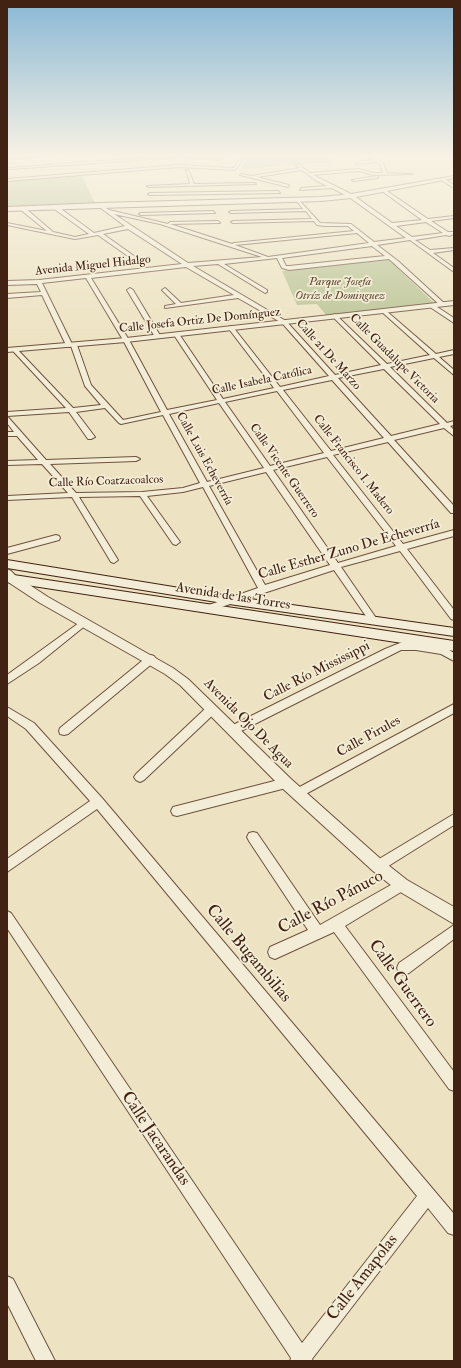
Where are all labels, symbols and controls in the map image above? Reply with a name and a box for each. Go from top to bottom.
street label: Avenida Miguel Hidalgo [34,253,152,279]
park label: Parque Josefa Otríz de Dominguez [295,275,385,303]
street label: Calle Josefa Ortiz De Domínguez [118,305,282,337]
street label: Calle Guadalupe Victoria [346,311,442,407]
street label: Calle 21 De Marzo [293,317,363,393]
street label: Calle Isabela Católica [211,363,313,399]
street label: Calle Luis Echeverría [172,410,236,508]
street label: Calle Francisco I. Madero [310,412,396,518]
street label: Calle Vicente Guerrero [246,421,322,521]
street label: Calle Río Coatzacoalcos [48,473,164,491]
street label: Calle Esther Zuno De Echeverría [256,516,442,584]
street label: Avenida de las Torres [174,580,292,614]
street label: Calle Río Mississippi [261,638,373,706]
street label: Avenida Ojo De Agua [200,676,296,772]
street label: Calle Pirules [334,713,404,761]
street label: Calle Río Pánuco [275,867,387,939]
street label: Calle Bugambilias [201,901,295,1007]
street label: Calle Guerrero [363,936,441,1032]
street label: Calle Jacarandas [116,1088,194,1190]
street label: Calle Amapolas [323,1231,403,1325]

